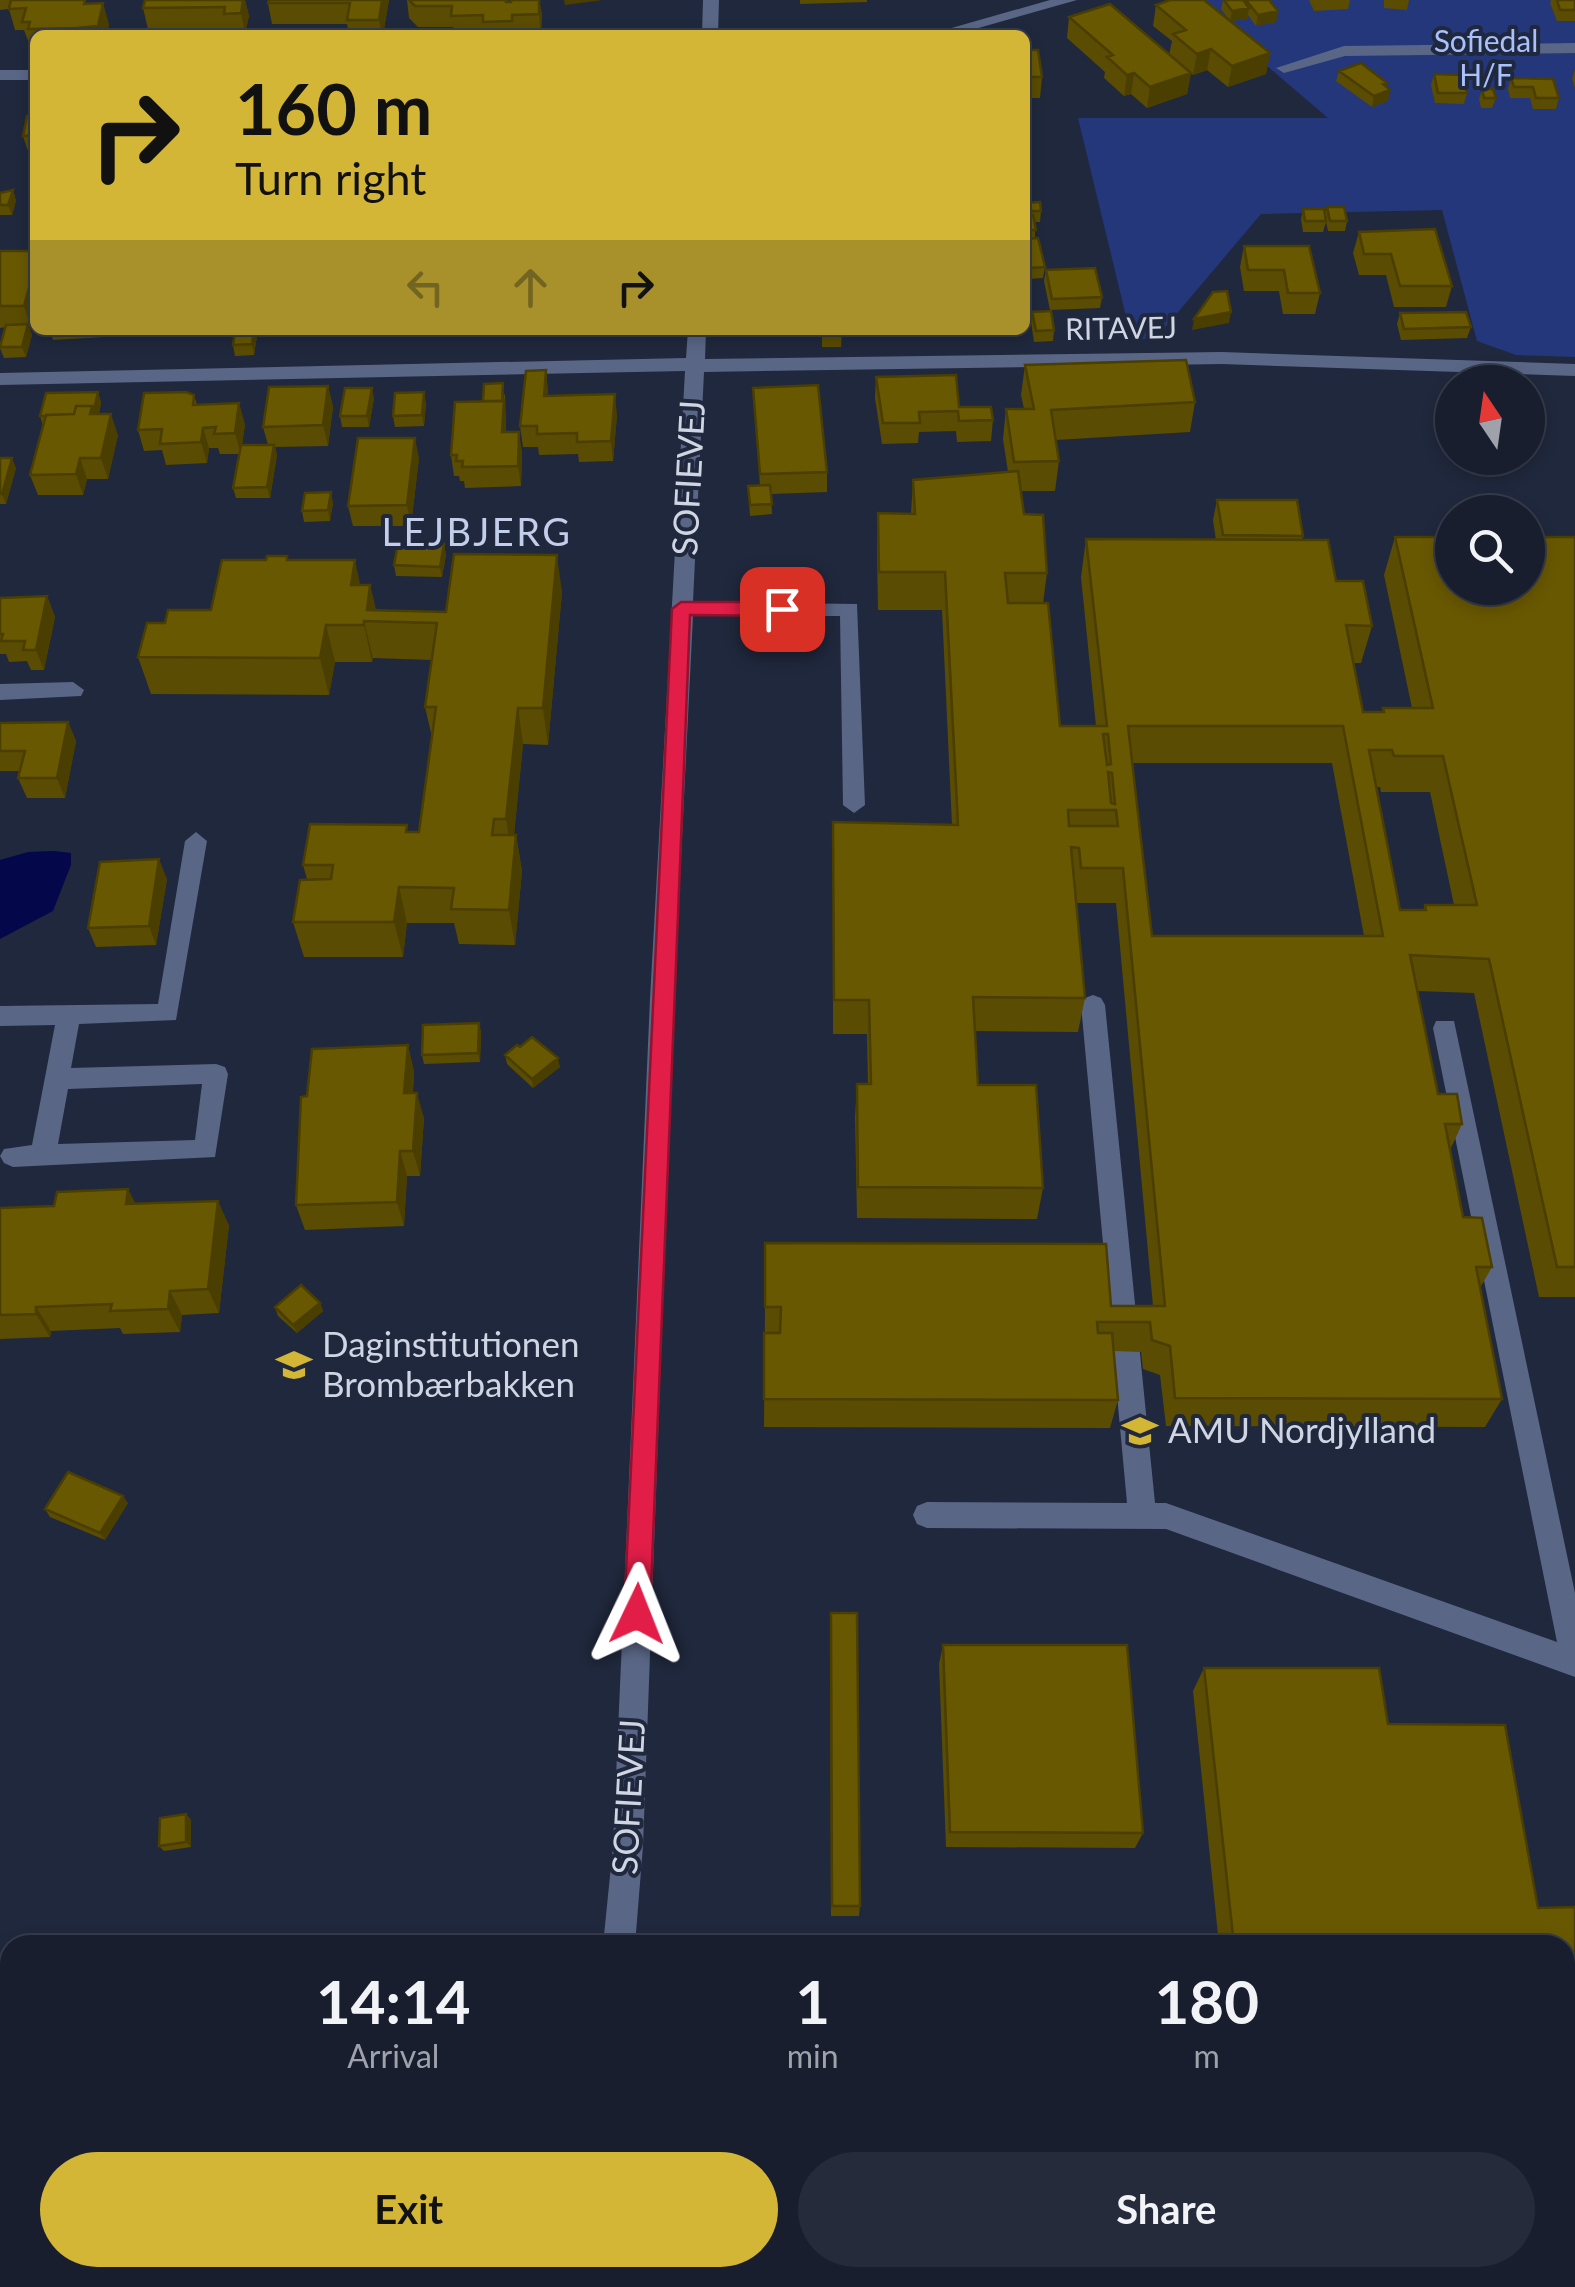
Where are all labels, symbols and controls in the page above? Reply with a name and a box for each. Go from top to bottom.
park label: Sofiedal H/F [1434,22,1538,92]
text: 160 m [235,66,432,150]
icon: right [70,70,200,200]
text: Turn right [235,151,426,205]
icon: left [398,260,453,315]
icon: ahead [503,260,558,315]
icon: right [608,260,663,315]
street label: RITAVEJ [1065,308,1177,346]
north arrow [1435,365,1545,475]
map controls [1435,365,1545,605]
street label: SOFIEVEJ [662,399,712,557]
button: search [1435,495,1545,605]
district label: LEJBJERG [381,508,573,554]
pin [740,567,825,652]
icon: arrive [755,582,810,637]
place label: Daginstitutionen Brombærbakken [322,1322,579,1404]
school or university icon: Daginstitutionen Brombærbakken [275,1346,313,1384]
place label: AMU Nordjylland [1168,1408,1436,1450]
school or university icon: AMU Nordjylland [1121,1412,1159,1450]
position arrow [585,1562,689,1666]
street label: SOFIEVEJ [602,1718,652,1876]
text: 14:14 [316,1965,471,2037]
text: 1 [795,1965,830,2037]
text: 180 [1155,1965,1259,2037]
text: Arrival [347,2036,439,2075]
text: min [787,2036,839,2075]
text: m [1194,2036,1220,2075]
button: Exit [40,2152,778,2267]
button: Share [798,2152,1535,2267]

